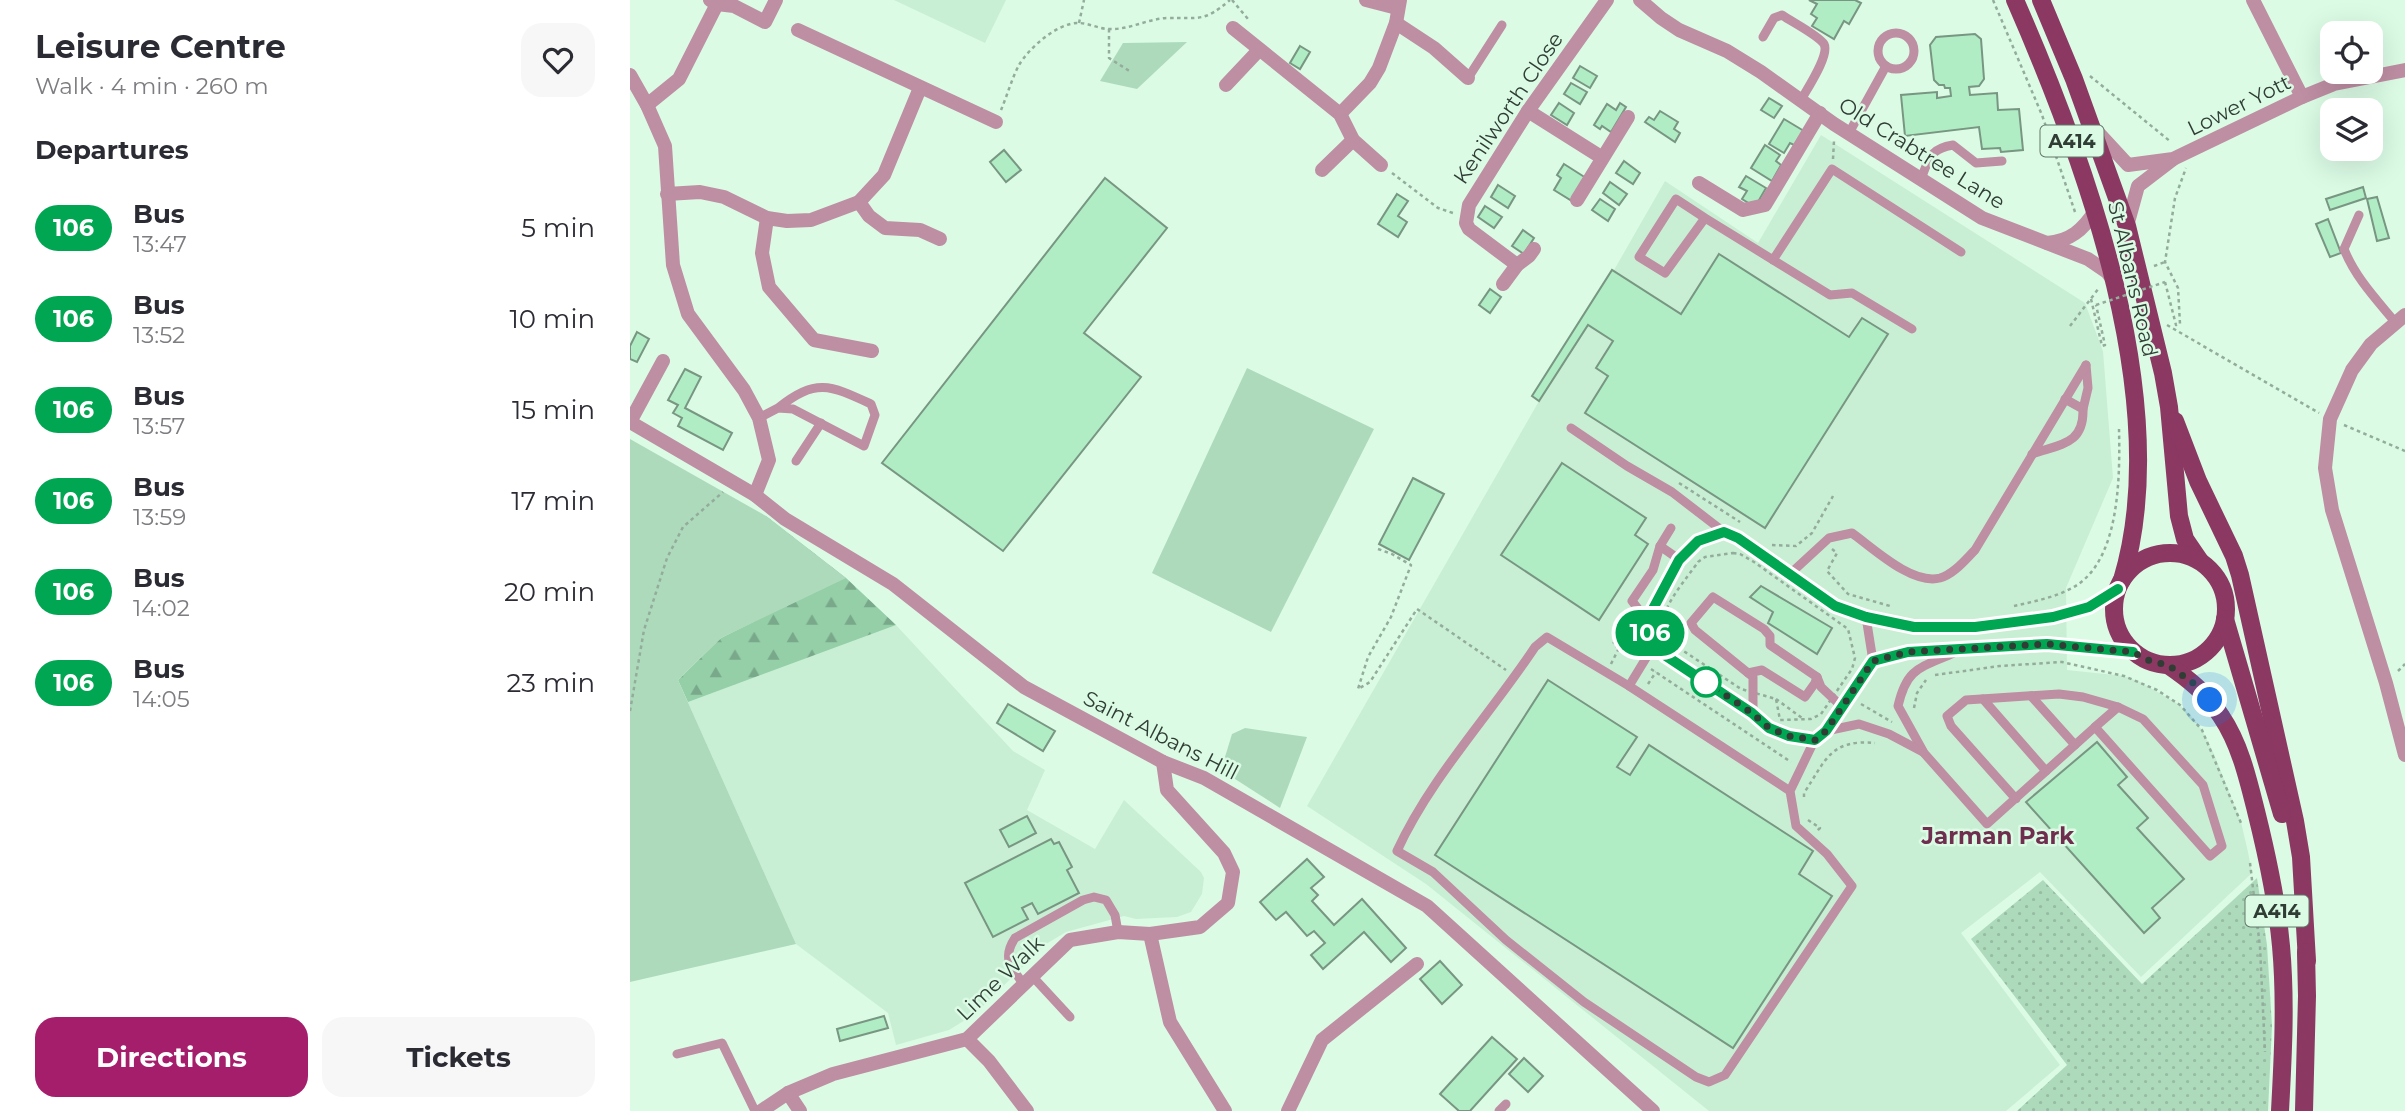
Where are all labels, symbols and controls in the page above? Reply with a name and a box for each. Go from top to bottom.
map controls [2320,21,2383,161]
button: locate [2320,21,2383,84]
button: heart [521,23,595,97]
text: Leisure Centre [35,26,286,66]
street label: Kenilworth Close [1448,27,1568,189]
street label: Lower Yott [2183,69,2295,141]
text: Walk · 4 min · 260 m [35,72,269,100]
street label: Old Crabtree Lane [1834,92,2010,214]
button: layers [2320,98,2383,161]
road number: A414 [2040,125,2104,156]
text: Departures [35,134,189,166]
text: Bus [133,198,185,230]
street label: St Albans Road [2103,199,2163,359]
text: 5 min [521,212,595,244]
text: 106 [53,213,94,242]
text: 13:47 [133,230,187,258]
text: Bus [133,289,185,321]
text: 10 min [509,303,595,335]
text: 106 [53,304,94,333]
text: 13:52 [133,321,185,349]
text: Bus [133,380,185,412]
text: 15 min [512,394,595,426]
text: 106 [53,395,94,424]
text: 13:57 [133,412,185,440]
text: Bus [133,471,185,503]
text: 17 min [511,485,595,517]
text: 106 [53,486,94,515]
text: 13:59 [133,503,186,531]
text: Bus [133,562,185,594]
text: 20 min [504,576,595,608]
text: 106 [53,577,94,606]
text: 14:02 [133,594,190,622]
line badge: 106 [1610,610,1690,656]
text: 106 [1630,618,1671,647]
text: Bus [133,653,185,685]
text: 23 min [507,667,595,699]
unlabelled marker [1691,667,1721,697]
text: 106 [53,668,94,697]
your location [2192,682,2227,717]
text: 14:05 [133,685,190,713]
street label: Saint Albans Hill [1079,685,1243,785]
district label: Jarman Park [1921,822,2075,850]
road number: A414 [2246,896,2308,926]
street label: Lime Walk [951,930,1049,1026]
button: Directions [35,1017,308,1097]
button: Tickets [322,1017,595,1097]

